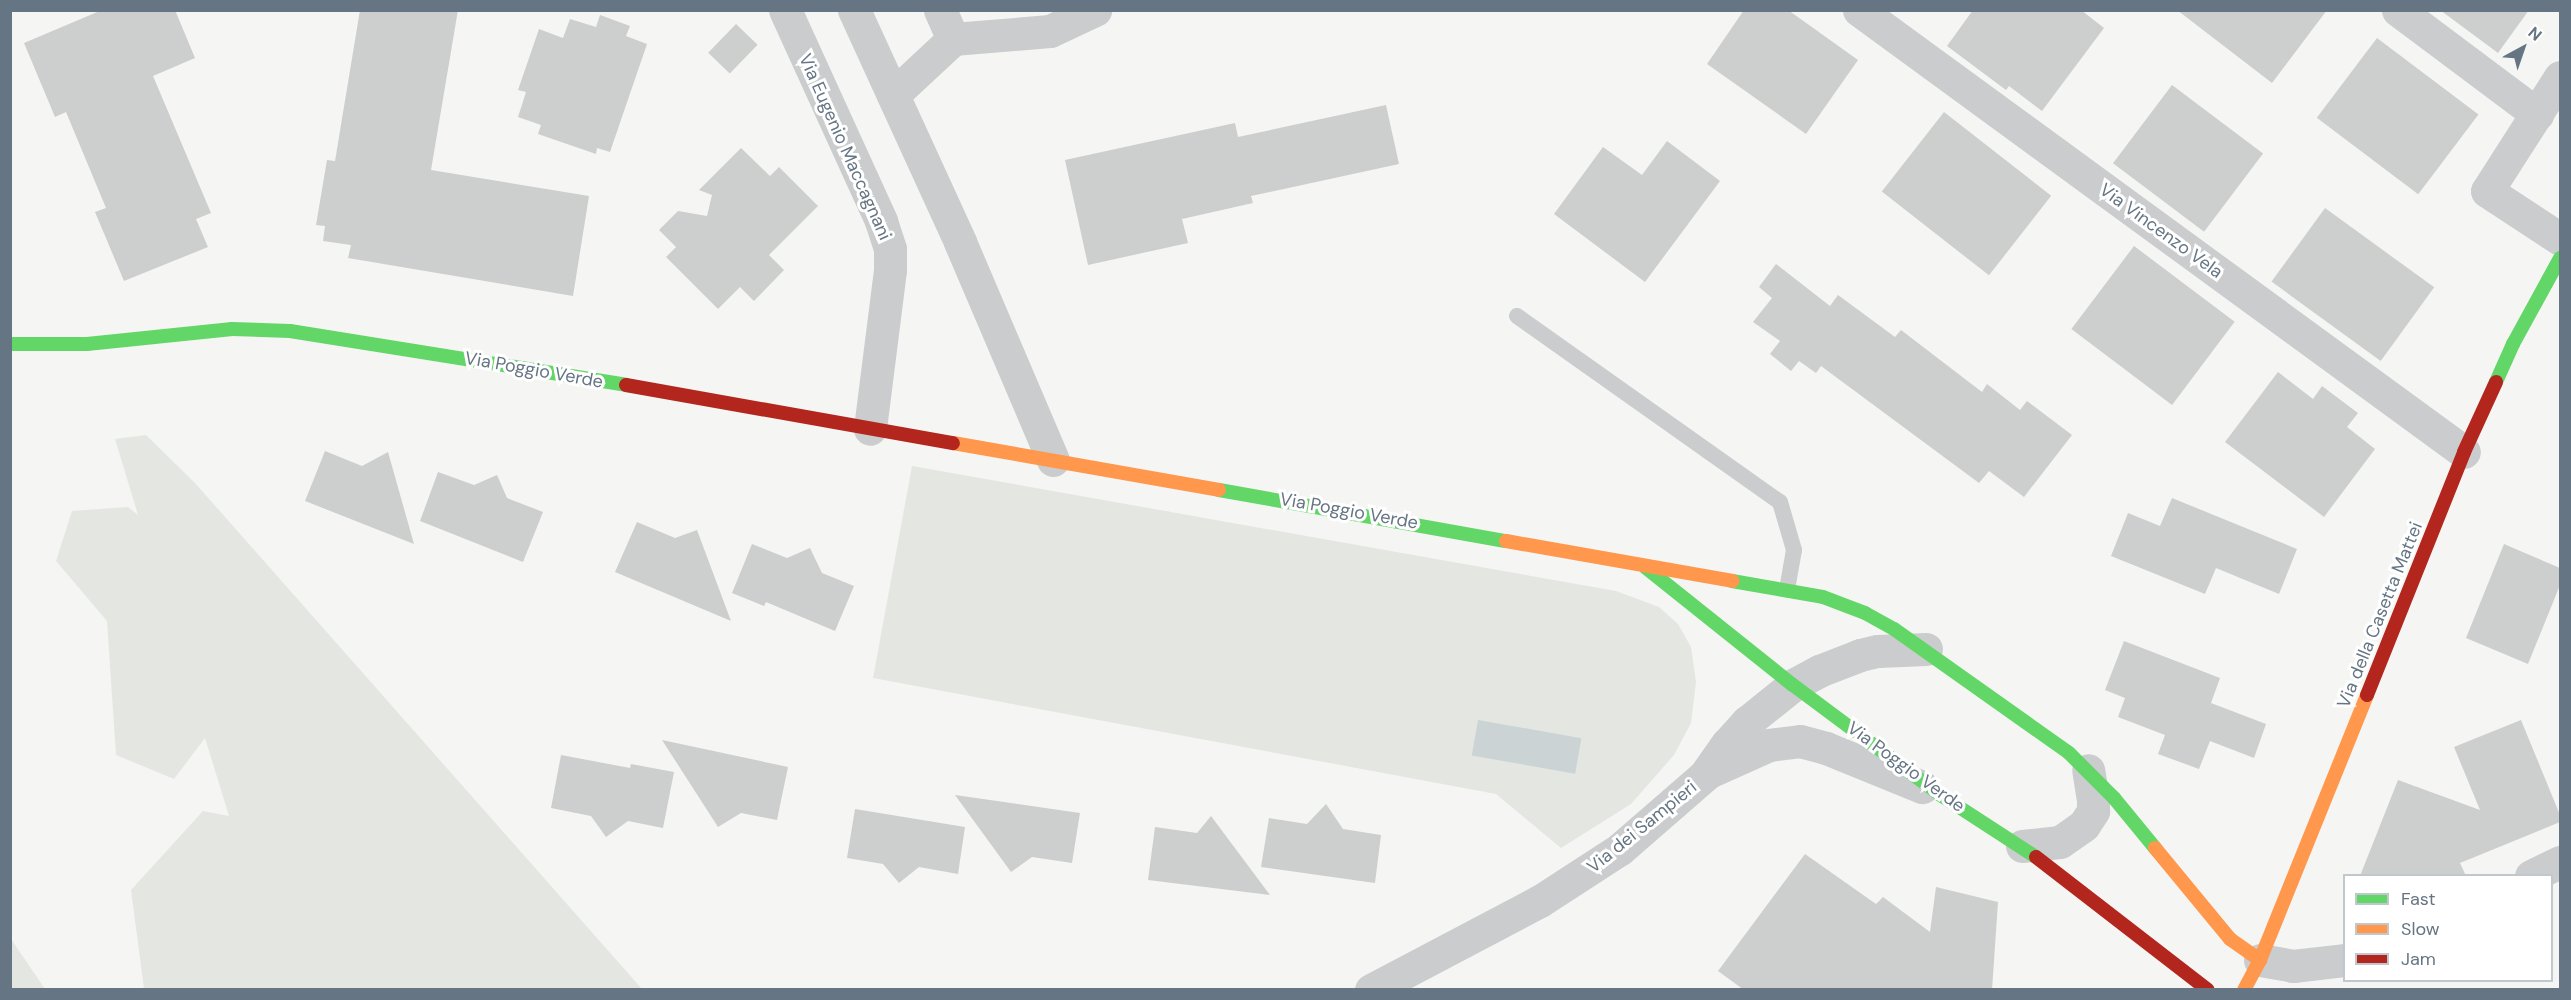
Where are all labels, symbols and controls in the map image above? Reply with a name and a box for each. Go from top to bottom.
north arrow [2493,18,2553,78]
text: N [2524,22,2546,46]
street label: Via Eugenio Maccagnani [794,51,896,243]
street label: Via Vincenzo Vela [2095,179,2227,283]
street label: Via Poggio Verde [463,347,605,393]
street label: Via Poggio Verde [1278,488,1420,534]
street label: Via della Casetta Mattei [2333,519,2427,711]
street label: Via Poggio Verde [1843,717,1969,817]
street label: Via dei Sampieri [1583,776,1701,878]
legend [2343,874,2553,982]
text: Fast [2401,887,2436,911]
text: Slow [2401,917,2440,941]
text: Jam [2401,947,2436,971]

